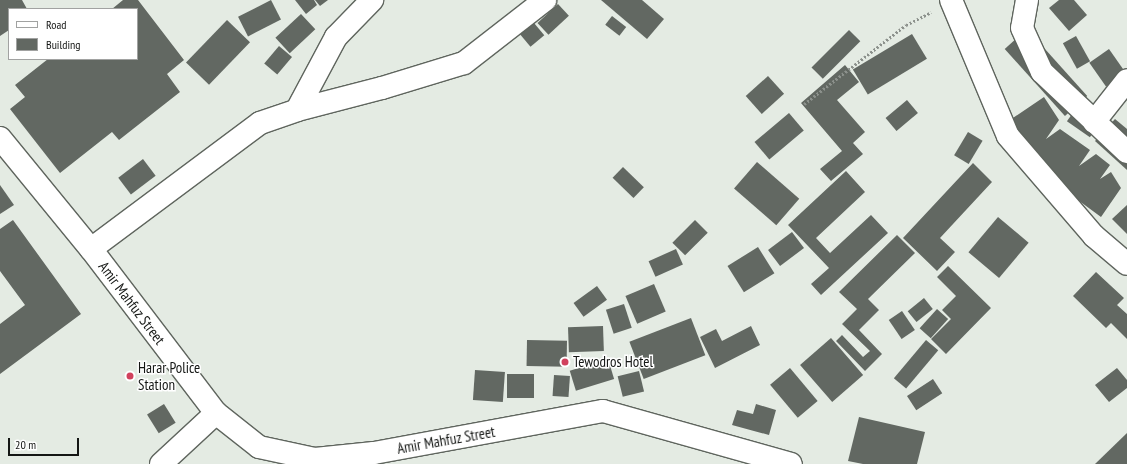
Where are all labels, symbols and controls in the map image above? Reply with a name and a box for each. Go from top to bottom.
legend [8,8,138,60]
text: Road [46,17,66,32]
text: Building [46,37,81,52]
street label: Amir Mahfuz Street [95,258,169,348]
place label: Tewodros Hotel [573,353,653,371]
marker: Tewodros Hotel [560,357,570,367]
place label: Harar Police Station [138,358,200,393]
marker: Harar Police Station [125,371,135,381]
street label: Amir Mahfuz Street [395,422,497,458]
scale bar [10,430,81,456]
text: 20 m [15,437,36,452]

